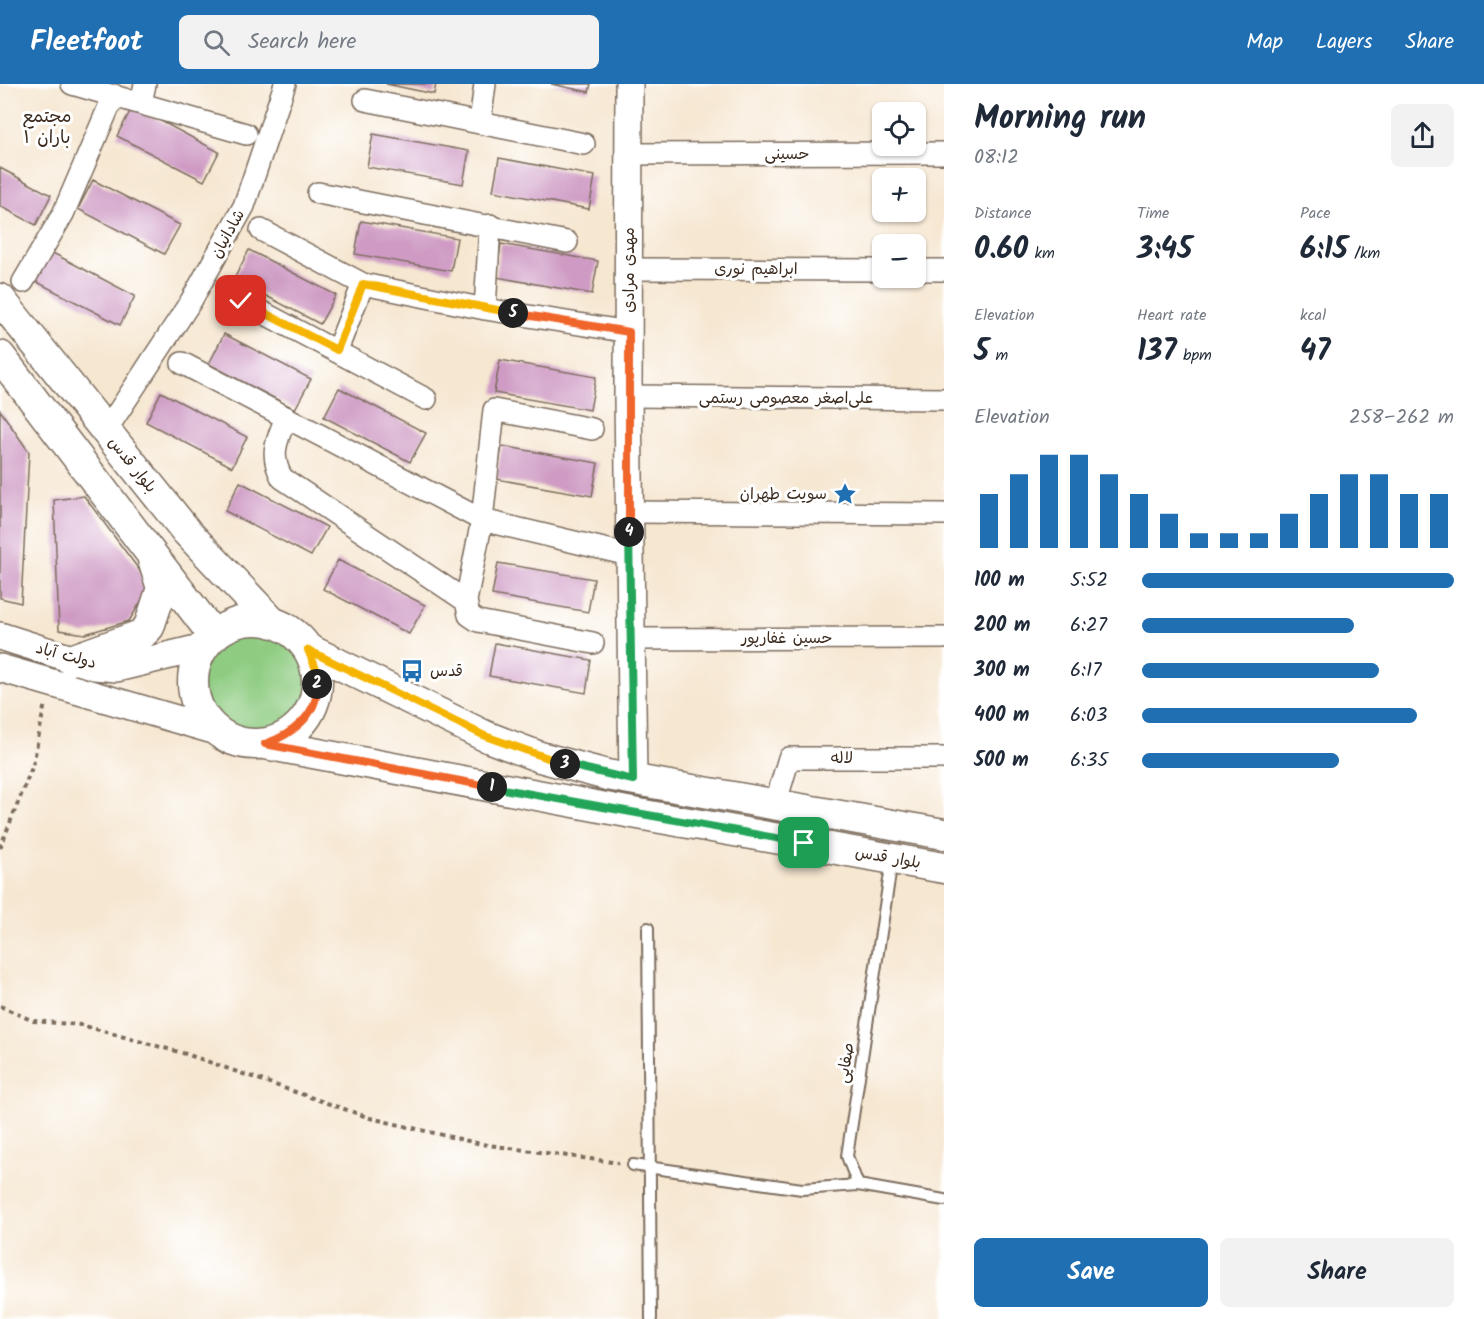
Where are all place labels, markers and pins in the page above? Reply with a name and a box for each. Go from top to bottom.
pin [215,275,266,326]
pin: 5 [498,298,528,328]
place icon: سويت طهران [832,481,858,507]
place label: سويت طهران [740,482,827,507]
pin: 4 [614,517,644,547]
bus stop icon: قدس [399,658,425,684]
place label: قدس [430,659,463,684]
pin: 2 [302,669,332,699]
pin: 3 [550,749,580,779]
pin: 1 [477,772,507,802]
pin [778,817,829,868]

